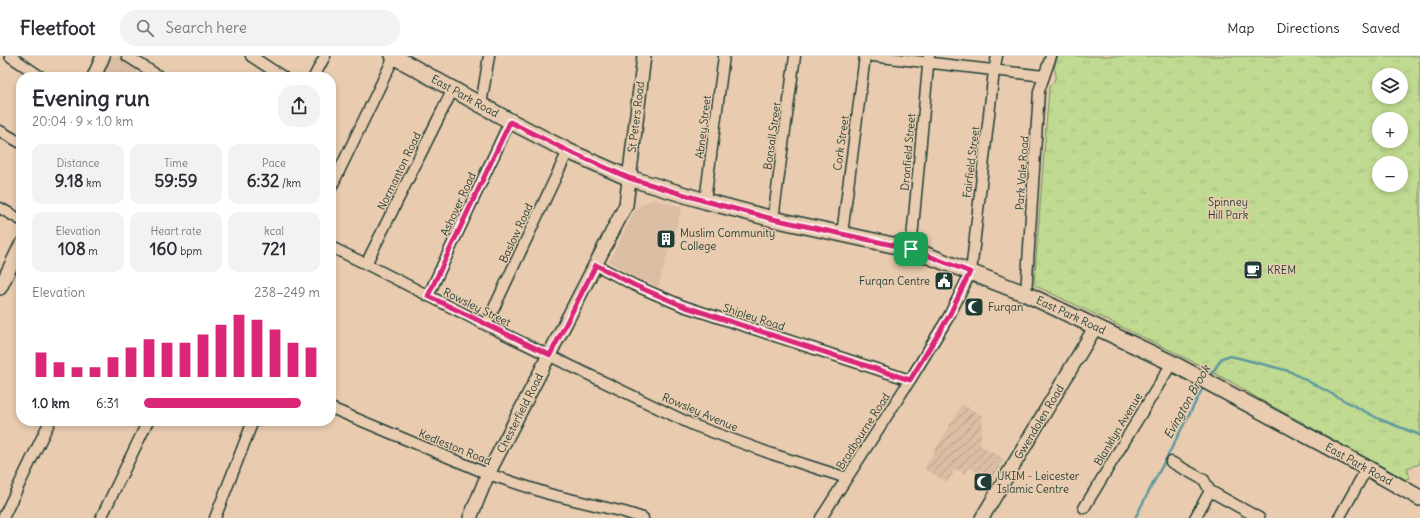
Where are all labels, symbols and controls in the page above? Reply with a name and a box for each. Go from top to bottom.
search box [120,10,400,46]
text: Fleetfoot [20,16,96,40]
icon: search [134,17,156,39]
text: Search here [166,18,247,37]
text: Map [1227,19,1254,37]
text: Directions [1276,19,1340,37]
text: Saved [1362,19,1400,37]
map controls [1372,68,1408,192]
button: layers [1372,68,1408,104]
street label: East Park Road [429,72,502,121]
street label: St Peters Road [625,80,647,153]
text: Evening run [32,84,150,112]
button: share [278,85,320,127]
street label: Abney Street [692,94,714,159]
street label: Bonsall Street [760,101,784,171]
street label: Dronfield Street [898,112,918,191]
button: + [1372,112,1408,148]
text: 20:04 · 9 × 1.0 km [32,113,134,130]
street label: Cork Street [830,114,852,171]
street label: Fairfield Street [960,125,982,199]
street label: Normanton Road [374,129,424,212]
street label: Park Vale Road [1012,135,1032,211]
text: Distance [57,156,99,170]
text: Time [164,156,188,170]
text: Pace [262,156,286,170]
button: − [1372,156,1408,192]
street label: Ashover Road [437,169,479,238]
text: 9.18 [55,170,83,192]
text: 59:59 [155,170,197,192]
text: 6:32 [247,170,279,192]
text: km [83,176,101,190]
text: /km [279,176,301,190]
park label: Spinney Hill Park [1208,195,1249,222]
street label: Baslow Road [496,200,536,265]
text: Elevation [55,224,101,238]
text: Heart rate [150,224,202,238]
text: kcal [264,224,284,238]
place label: Muslim Community College [680,226,775,253]
building icon: Muslim Community College [655,228,677,250]
pin [894,232,928,266]
text: 108 [58,238,86,260]
text: 160 [150,238,178,260]
text: 721 [262,238,286,260]
icon: arrive [900,238,922,260]
text: m [86,244,98,258]
text: bpm [178,244,202,258]
cafe icon: KREM [1242,259,1264,281]
place label: KREM [1267,263,1296,277]
public building icon: Furqan Centre [933,270,955,292]
place label: Furqan Centre [859,274,930,288]
text: Elevation [32,284,85,301]
text: 238–249 m [254,284,320,301]
street label: Rowsley Street [441,285,513,329]
street label: East Park Road [1034,293,1108,337]
mosque icon: Furqan [963,296,985,318]
street label: Shipley Road [721,300,787,334]
place label: Furqan [988,300,1023,314]
water label: Evington Brook [1160,362,1213,441]
street label: Chesterfield Road [494,370,546,455]
street label: Gwendolen Road [1011,382,1067,462]
street label: Rowsley Avenue [660,390,740,434]
street label: Bradbourne Road [833,390,893,472]
street label: Blanklyn Avenue [1091,390,1145,468]
text: 1.0 km [32,395,70,412]
text: 6:31 [96,395,119,412]
street label: Kedleston Road [417,426,494,468]
street label: East Park Road [1323,440,1396,489]
place label: UKIM - Leicester Islamic Centre [997,469,1080,496]
mosque icon: UKIM - Leicester Islamic Centre [972,471,994,493]

